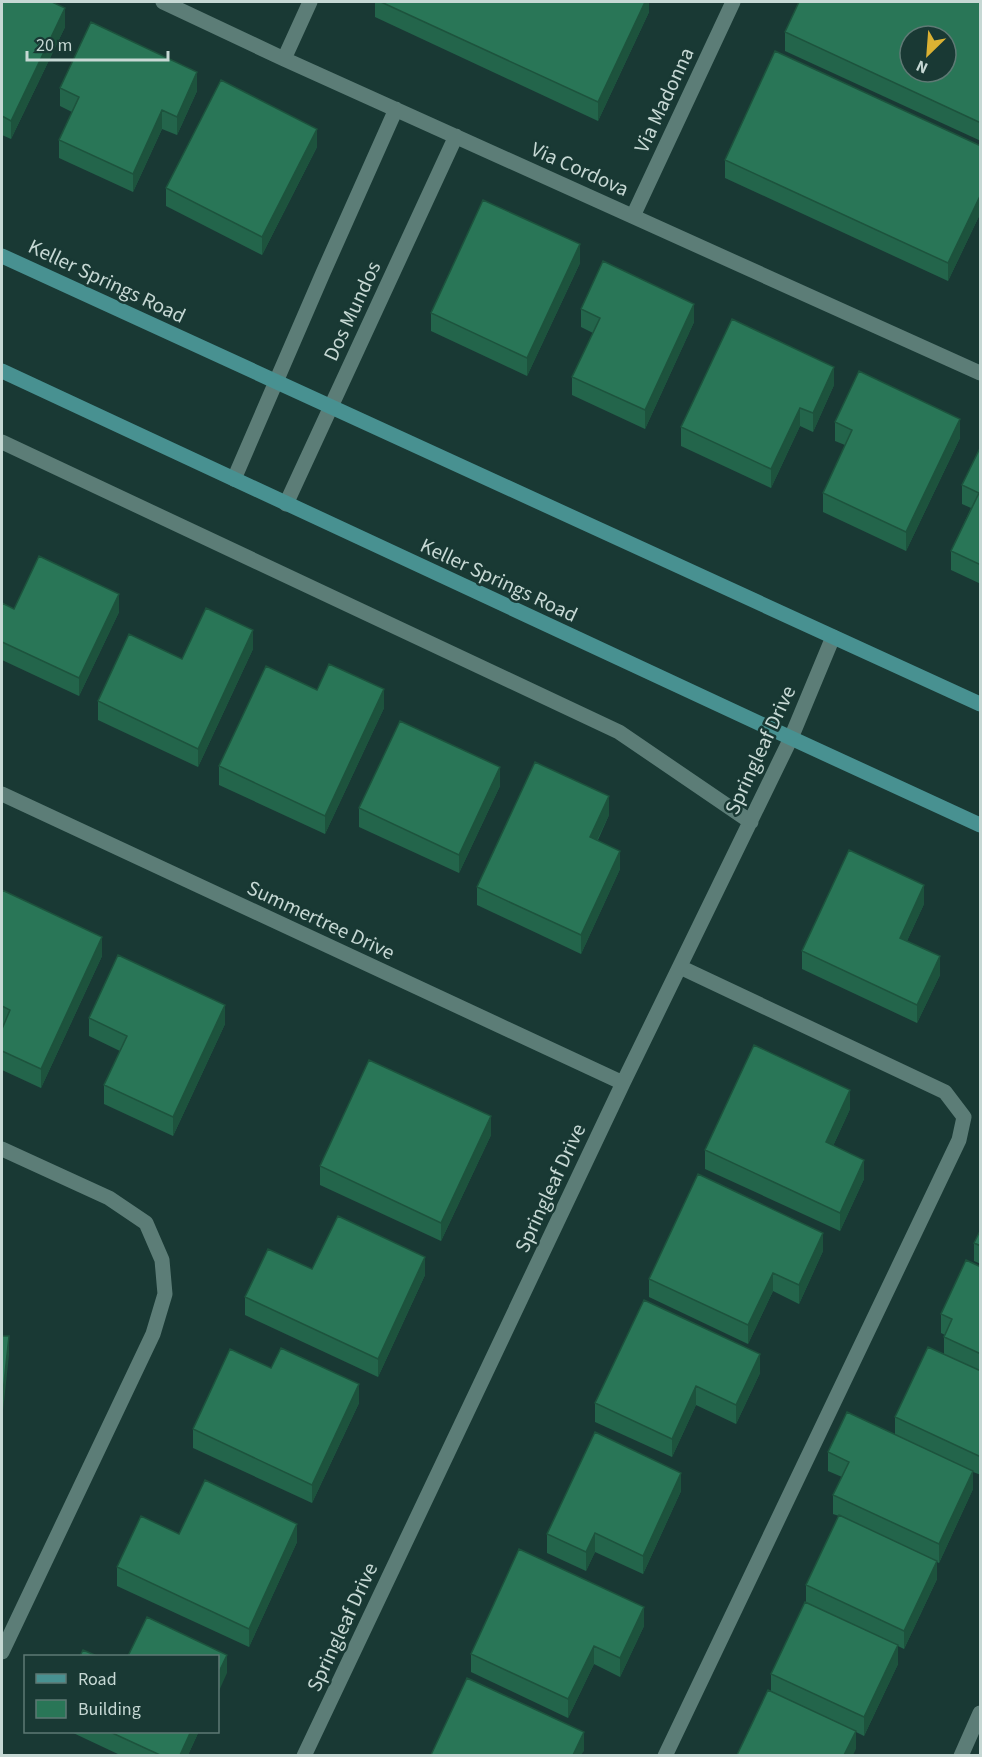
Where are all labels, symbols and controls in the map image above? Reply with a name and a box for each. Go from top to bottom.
scale bar [27,24,168,62]
north arrow [898,24,958,84]
text: 20 m [36,33,72,58]
street label: Via Madonna [626,42,702,158]
text: N [913,54,932,79]
street label: Via Cordova [526,134,634,204]
street label: Keller Springs Road [23,231,191,331]
street label: Dos Mundos [316,256,388,366]
street label: Keller Springs Road [415,530,583,630]
street label: Springleaf Drive [717,681,803,819]
street label: Summertree Drive [242,873,400,967]
street label: Springleaf Drive [507,1119,593,1257]
street label: Springleaf Drive [299,1558,385,1696]
legend [24,1655,219,1733]
text: Road [78,1667,117,1692]
text: Building [78,1697,141,1722]

